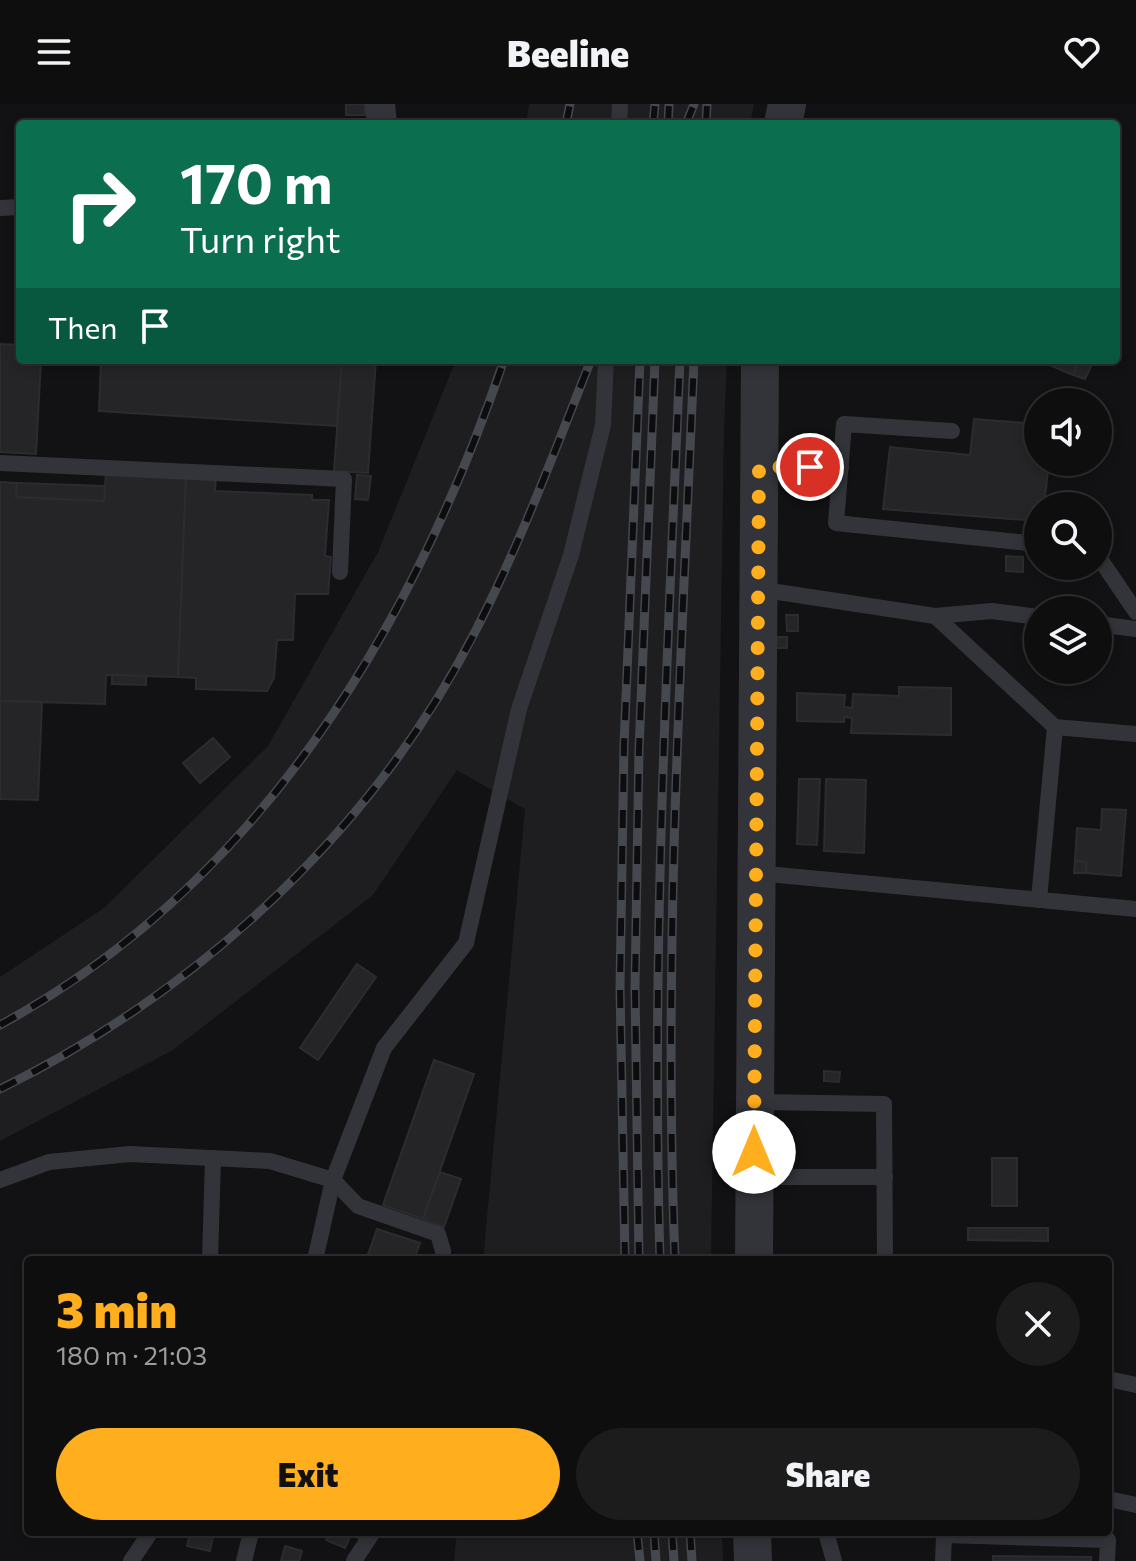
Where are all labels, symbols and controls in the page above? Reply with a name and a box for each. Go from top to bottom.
icon: menu [32,30,76,74]
text: Beeline [507,30,629,74]
icon: heart [1060,30,1104,74]
text: 170 m [180,147,333,216]
icon: right [48,152,152,256]
text: Turn right [180,216,341,260]
icon: arrive [133,304,177,348]
text: Then [48,308,117,345]
map controls [1024,388,1112,684]
button: sound [1024,388,1112,476]
pin [776,433,844,501]
icon: arrive [788,445,832,489]
button: search [1024,492,1112,580]
button: layers [1024,596,1112,684]
position arrow [712,1110,796,1194]
text: 3 min [56,1279,177,1338]
button: close [996,1282,1080,1366]
text: 180 m · 21:03 [56,1339,207,1370]
button: Exit [56,1428,560,1520]
button: Share [576,1428,1080,1520]

